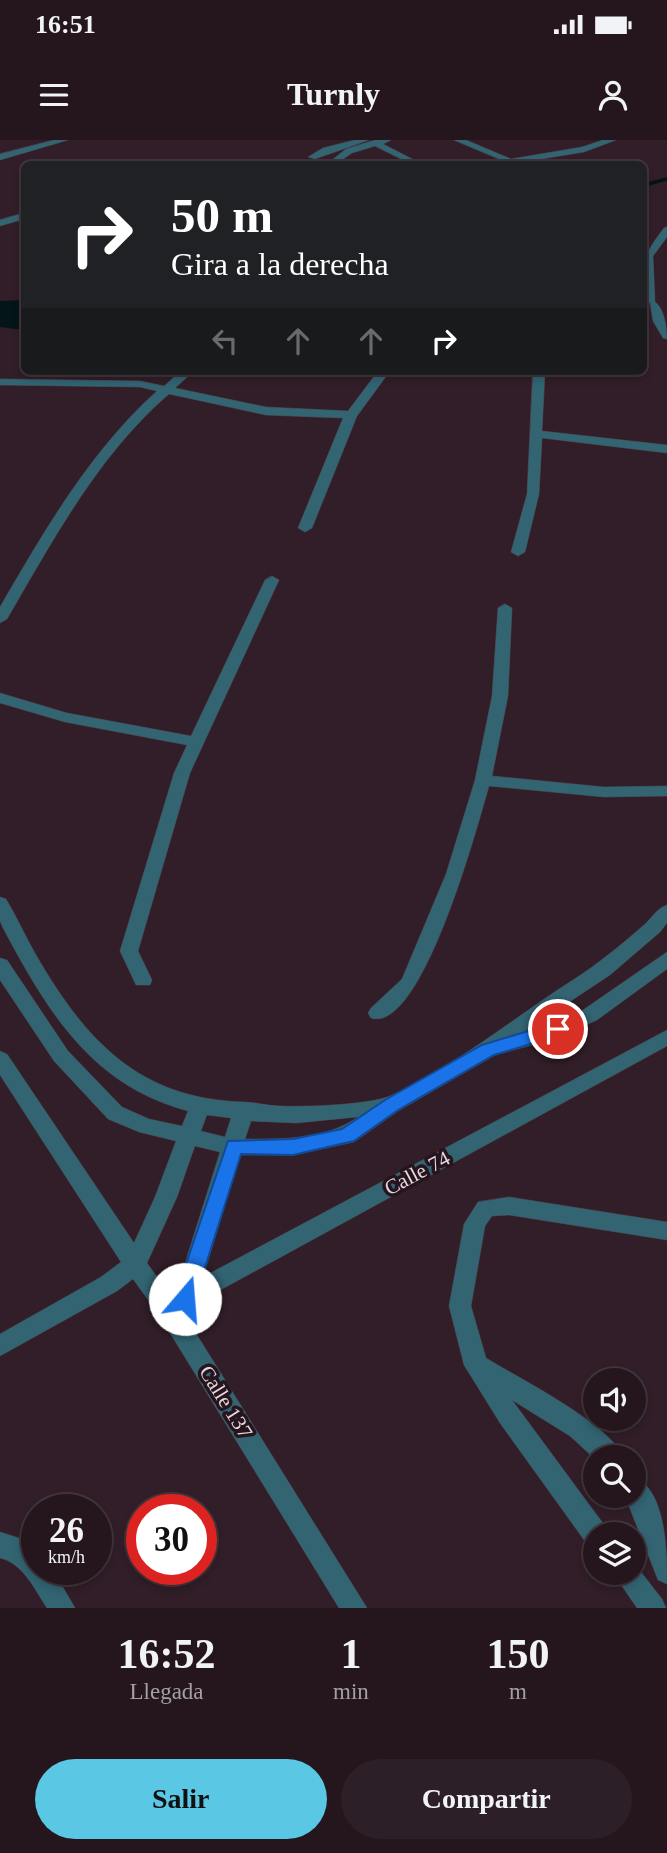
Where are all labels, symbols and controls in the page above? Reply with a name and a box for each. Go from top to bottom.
text: 16:51 [35,10,96,39]
icon: menu [35,76,73,114]
text: Turnly [287,76,380,112]
icon: person [594,76,632,114]
text: 50 m [171,188,273,243]
icon: right [56,189,147,280]
text: Gira a la derecha [171,246,389,282]
icon: left [206,322,244,360]
icon: ahead [279,322,317,360]
icon: ahead [352,322,390,360]
icon: right [425,322,463,360]
pin [528,999,588,1059]
icon: arrive [539,1010,577,1048]
street label: Calle 74 [380,1146,454,1200]
position arrow [148,1262,222,1336]
street label: Calle 137 [194,1361,258,1443]
map controls [583,1368,646,1585]
button: sound [583,1368,646,1431]
button: search [583,1445,646,1508]
speed limit sign: 30 [126,1494,217,1585]
text: 26 [49,1511,84,1550]
button: layers [583,1522,646,1585]
text: km/h [48,1547,85,1567]
text: 16:52 [118,1631,216,1677]
text: 1 [340,1631,361,1677]
text: 150 [486,1631,549,1677]
text: Llegada [130,1679,204,1704]
text: min [333,1679,369,1704]
text: m [509,1679,527,1704]
button: Salir [35,1759,327,1839]
button: Compartir [341,1759,632,1839]

